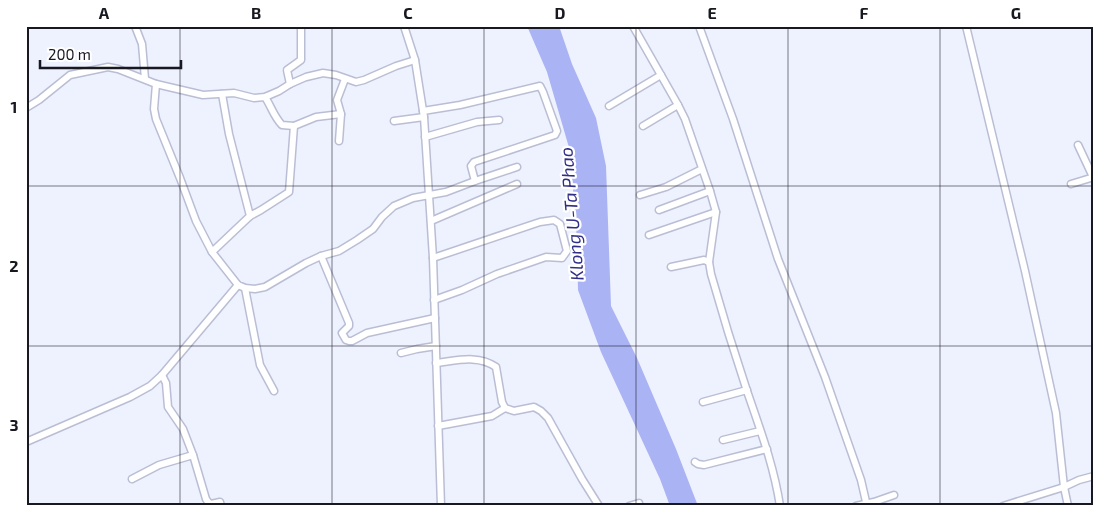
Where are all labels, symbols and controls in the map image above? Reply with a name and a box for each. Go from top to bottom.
text: A [99,3,110,22]
text: B [251,3,261,22]
text: C [403,3,413,22]
text: D [555,3,566,22]
text: E [707,3,717,22]
text: F [860,3,869,22]
text: G [1011,3,1021,22]
scale bar [40,38,181,70]
text: 200 m [48,45,91,63]
text: 1 [11,97,17,116]
water label: Klong U-Ta Phao [554,146,588,282]
text: 2 [9,256,19,275]
text: 3 [9,415,19,434]

